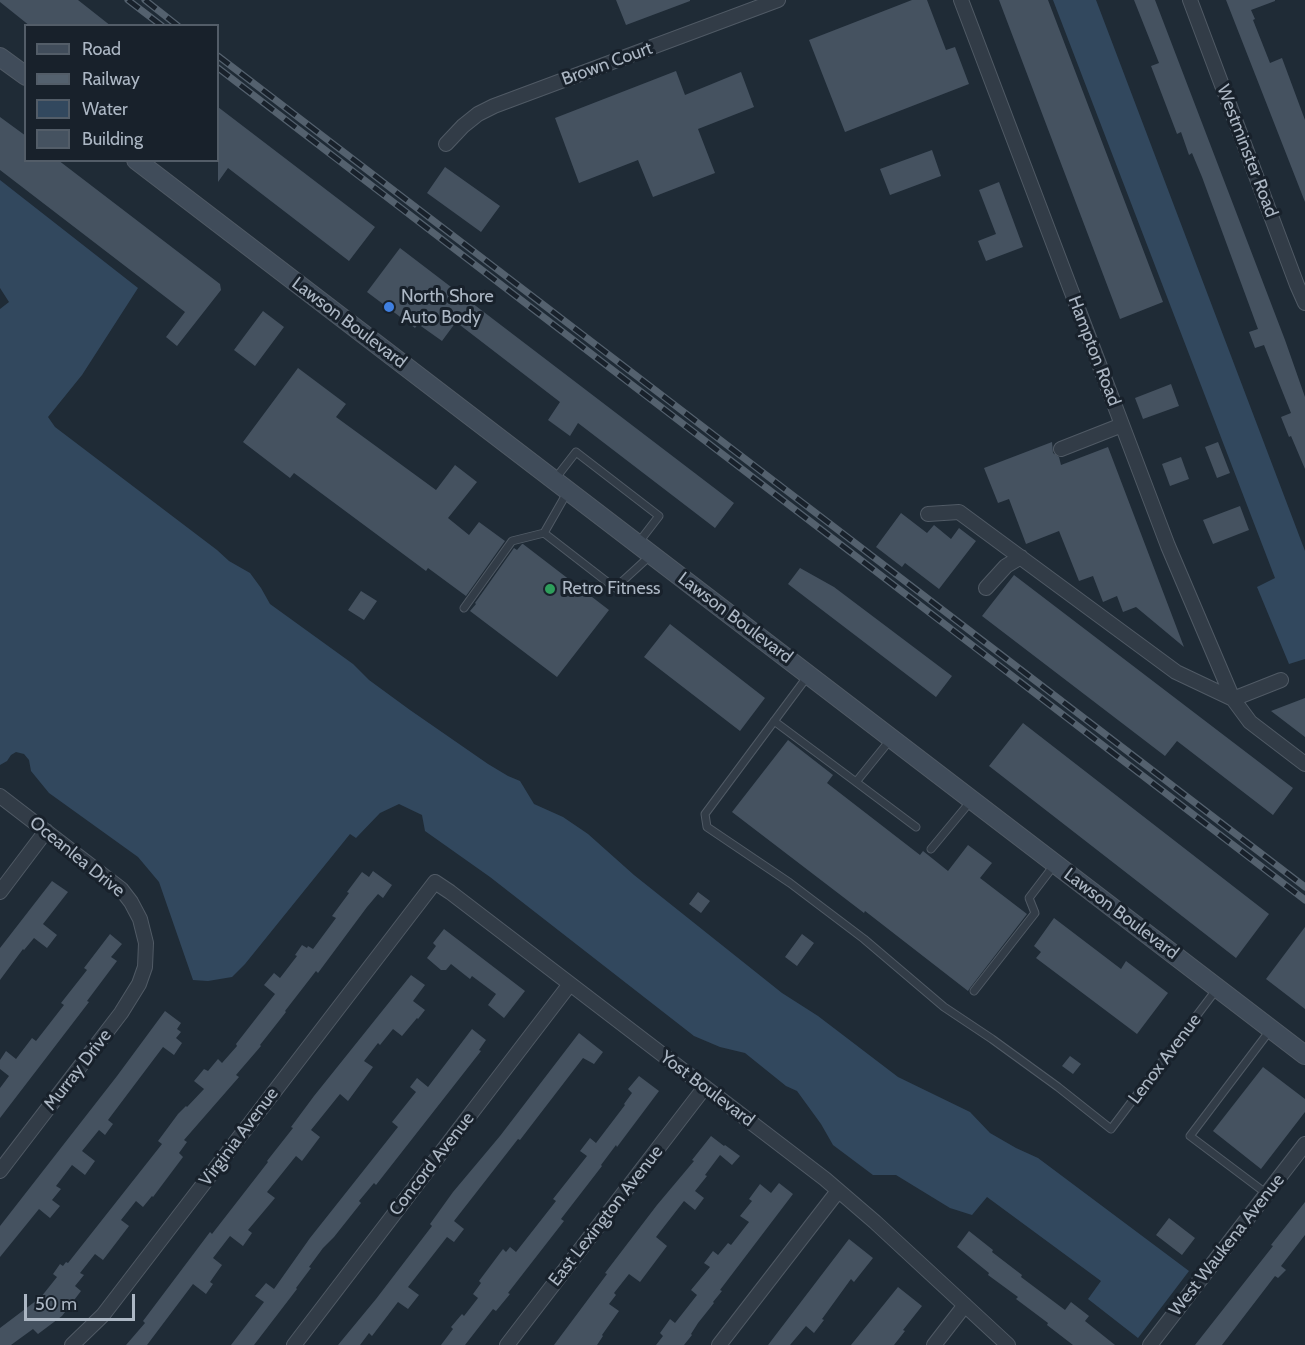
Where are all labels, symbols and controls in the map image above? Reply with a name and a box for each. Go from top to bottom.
legend [24,24,219,162]
text: Road [82,38,121,60]
street label: Brown Court [559,38,655,90]
text: Railway [82,68,140,90]
street label: Westminster Road [1212,82,1282,220]
text: Water [82,98,128,120]
text: Building [82,128,143,150]
street label: Lawson Boulevard [287,273,411,373]
place label: North Shore Auto Body [401,286,494,328]
street label: Hampton Road [1063,293,1125,409]
marker: North Shore Auto Body [382,300,396,314]
street label: Lawson Boulevard [673,568,797,668]
place label: Retro Fitness [562,578,661,600]
marker: Retro Fitness [543,582,557,596]
street label: Oceanlea Drive [25,812,129,902]
street label: Lawson Boulevard [1059,864,1183,964]
street label: Lenox Avenue [1124,1010,1206,1108]
street label: Murray Drive [40,1025,116,1115]
street label: Yost Boulevard [656,1047,758,1131]
street label: Virginia Avenue [195,1083,283,1191]
street label: Concord Avenue [385,1108,479,1220]
street label: East Lexington Avenue [544,1141,668,1291]
street label: West Waukena Avenue [1165,1170,1289,1320]
scale bar [27,1282,138,1320]
text: 50 m [35,1293,77,1315]

